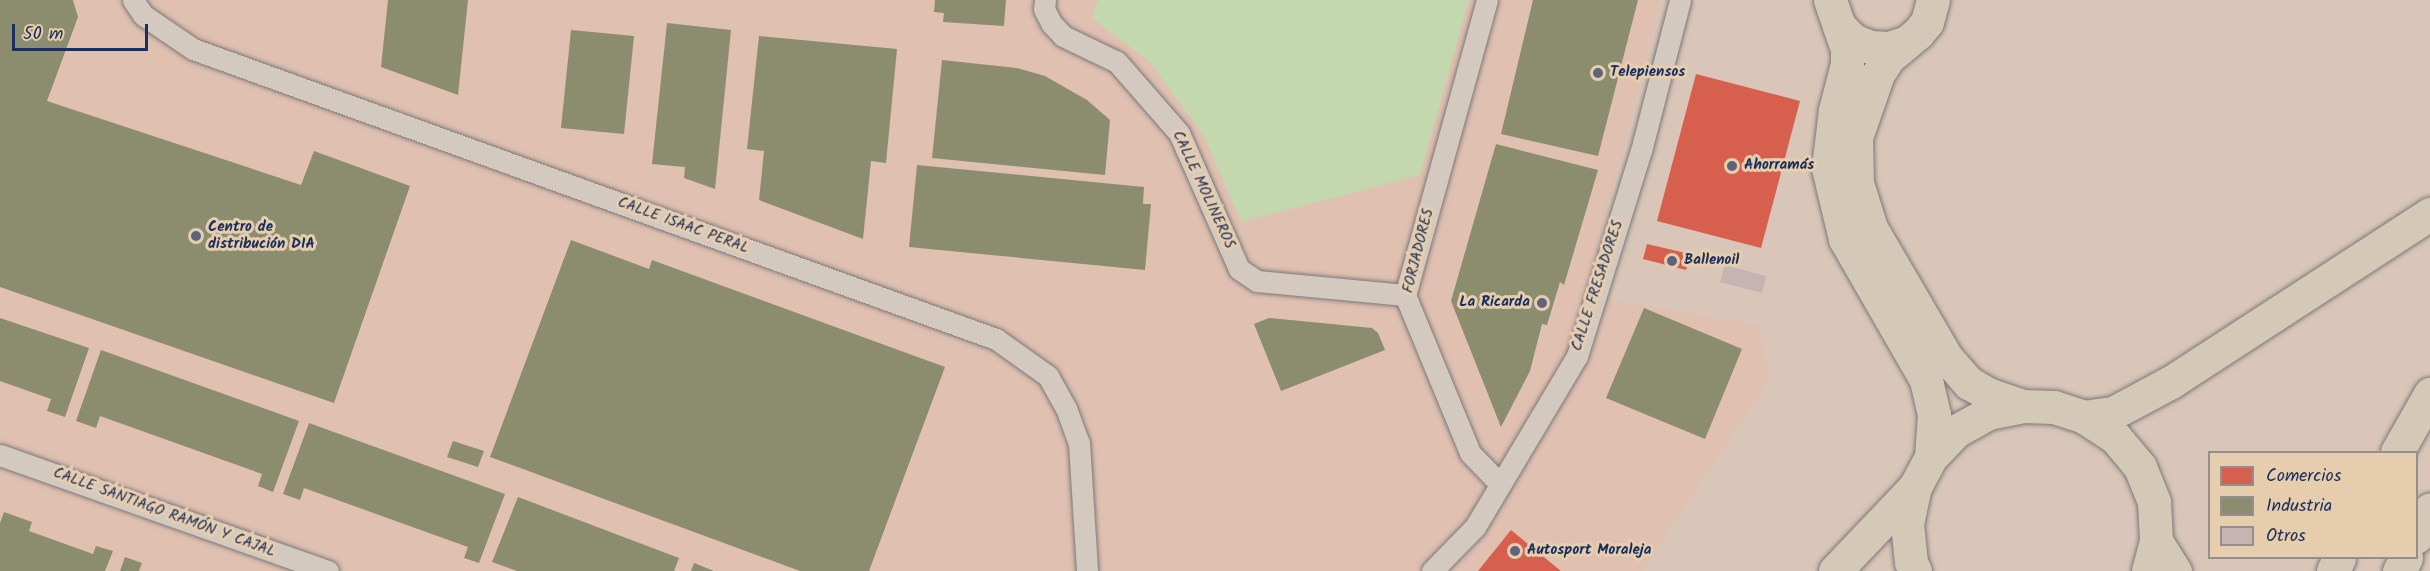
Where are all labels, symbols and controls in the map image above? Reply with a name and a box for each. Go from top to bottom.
scale bar [15,12,152,50]
text: 50 m [23,20,63,49]
place label: Telepiensos [1610,64,1685,82]
marker: Telepiensos [1591,66,1605,80]
street label: CALLE MOLINEROS [1168,128,1238,252]
place label: Ahorramás [1744,157,1814,175]
marker: Ahorramás [1725,159,1739,173]
street label: CALLE ISAAC PERAL [615,194,751,258]
street label: FORJADORES [1400,207,1438,295]
place label: Centro de distribución DIA [208,218,315,253]
street label: CALLE FRESADORES [1568,218,1628,354]
marker: Centro de distribución DIA [189,229,203,243]
place label: Ballenoil [1684,252,1739,270]
marker: Ballenoil [1665,254,1679,268]
place label: La Ricarda [1459,294,1530,312]
marker: La Ricarda [1535,296,1549,310]
legend [2208,451,2418,559]
text: Comercios [2266,462,2341,491]
street label: CALLE SANTIAGO RAMÓN Y CAJAL [51,464,277,562]
text: Industria [2266,492,2332,521]
text: Otros [2266,522,2306,551]
place label: Autosport Moraleja [1527,542,1651,560]
marker: Autosport Moraleja [1508,544,1522,558]

